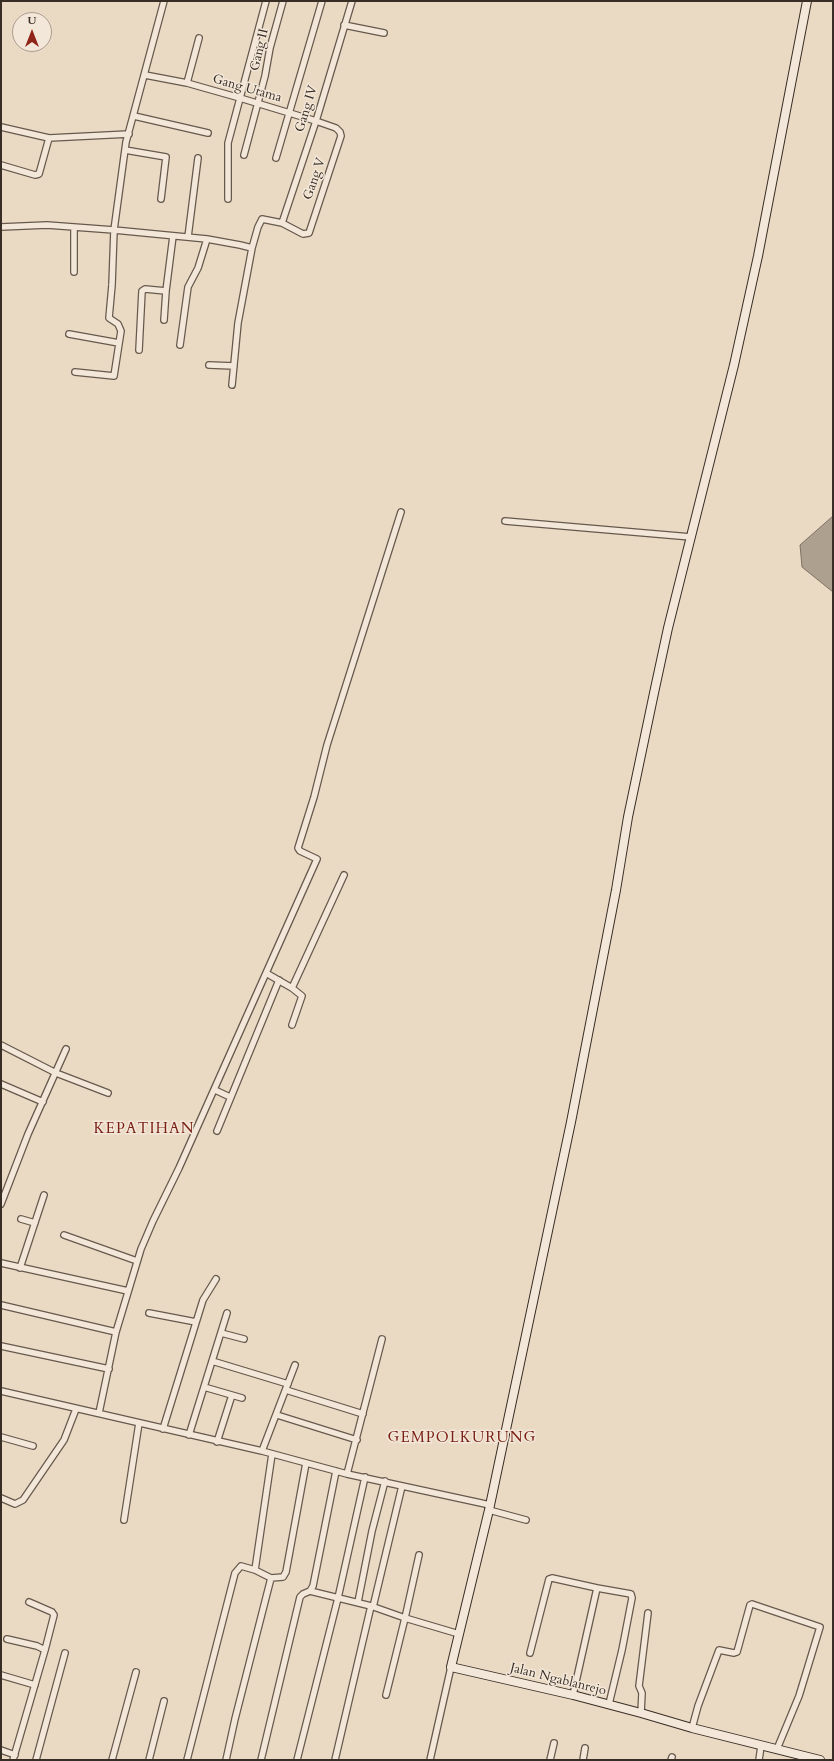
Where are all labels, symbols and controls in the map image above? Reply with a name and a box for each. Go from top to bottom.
north arrow [12,12,52,52]
text: U [28,13,36,28]
street label: Gang II [248,27,272,73]
street label: Gang Utama [211,72,283,106]
street label: Gang IV [293,84,321,134]
street label: Gang V [301,156,329,202]
district label: KEPATIHAN [93,1121,195,1139]
district label: GEMPOLKURUNG [388,1430,536,1448]
street label: Jalan Ngablanrejo [508,1661,608,1699]

